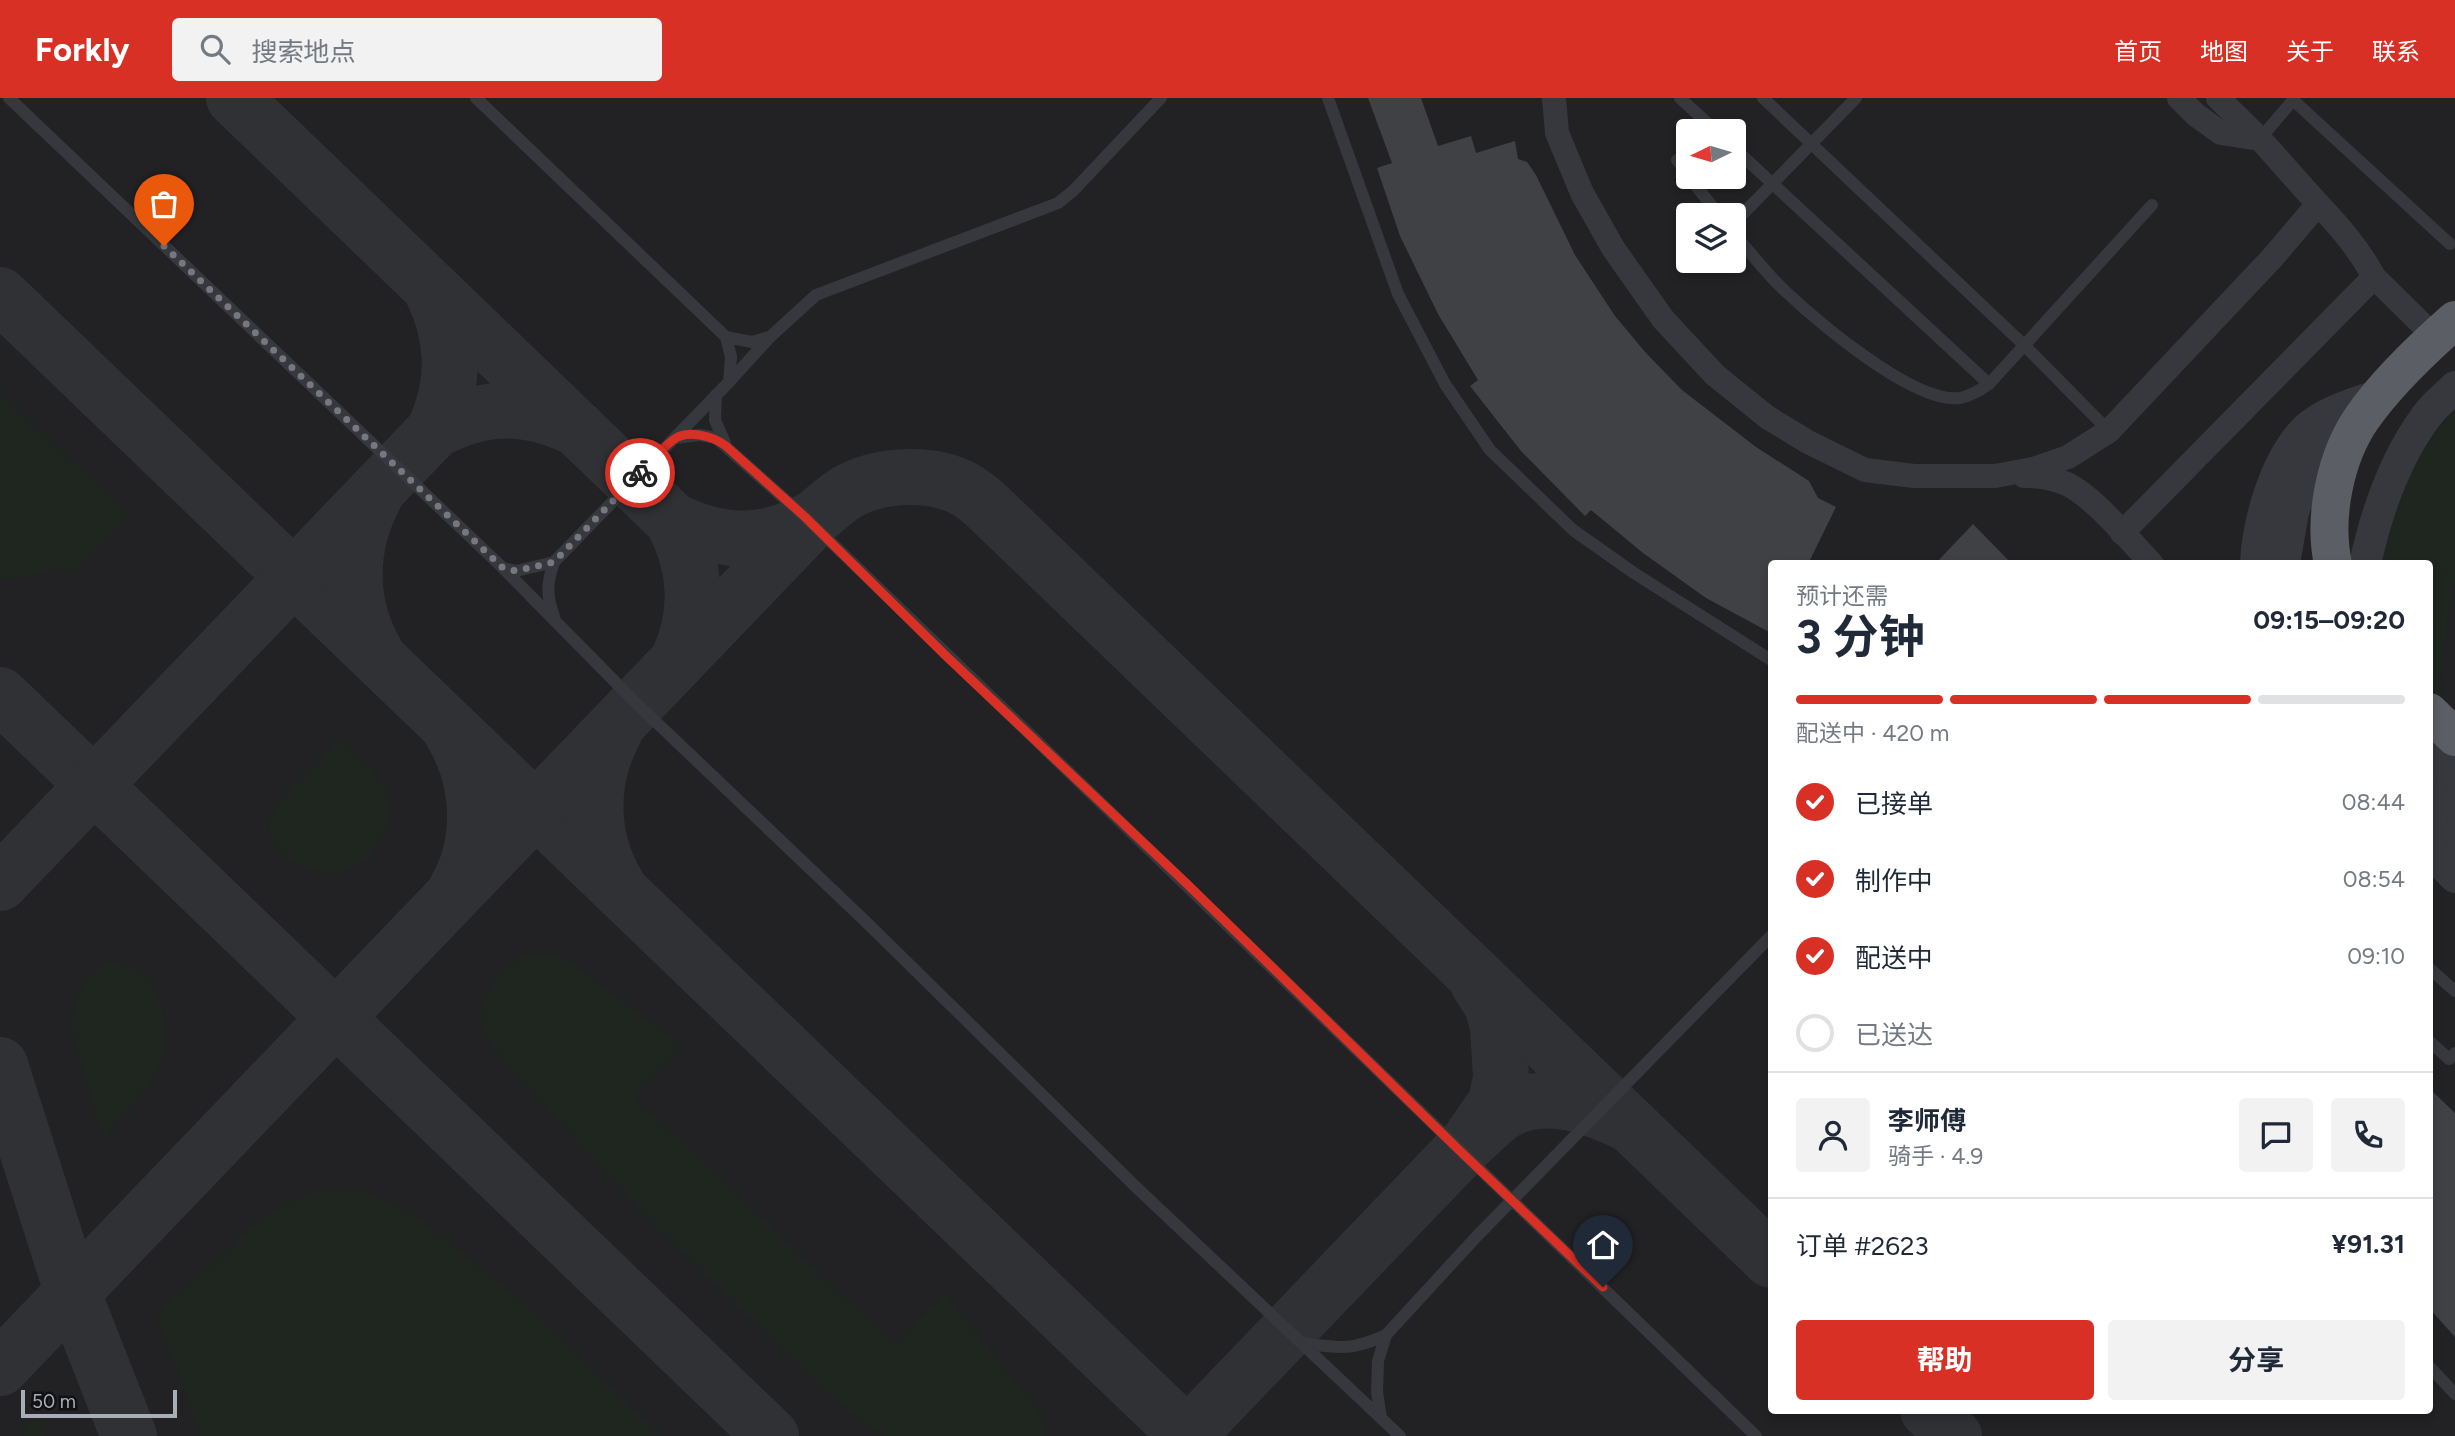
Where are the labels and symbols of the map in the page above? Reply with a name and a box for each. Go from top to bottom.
north arrow [1676,119,1746,189]
pin [134,174,194,246]
courier [605,438,675,508]
pin [1573,1215,1633,1287]
scale bar [21,1387,177,1419]

